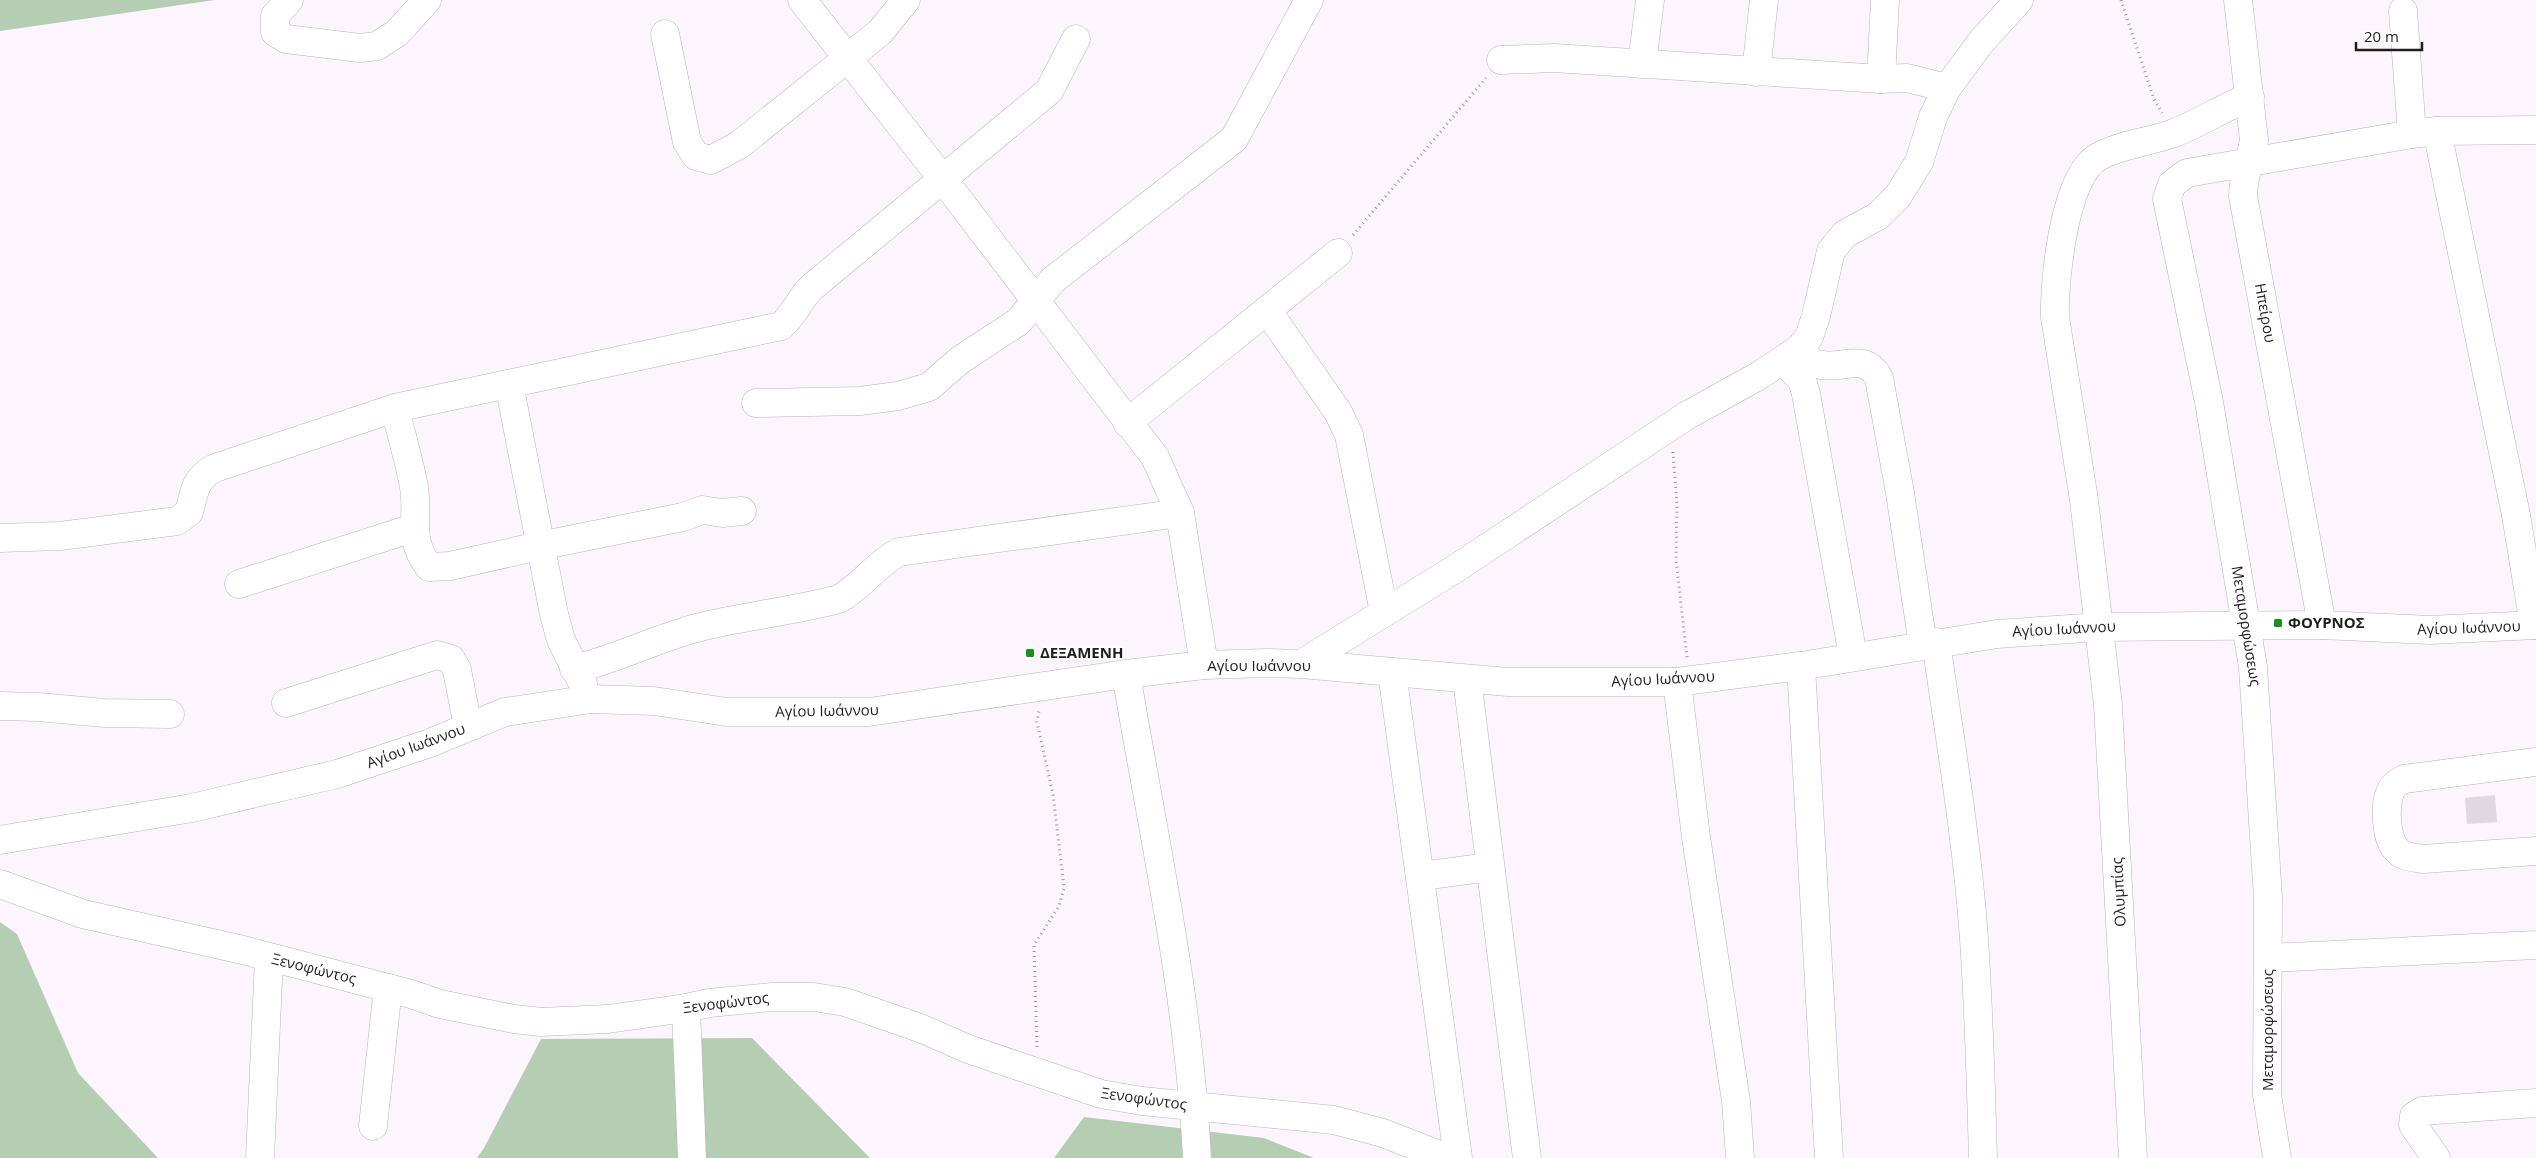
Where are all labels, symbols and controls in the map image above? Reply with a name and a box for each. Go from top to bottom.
scale bar [2356,20,2422,52]
text: 20 m [2364,26,2399,46]
street label: Ηπείρου [2251,281,2281,344]
street label: Μεταμορφώσεως [2228,564,2266,688]
place label: ΦΟΥΡΝΟΣ [2288,612,2365,632]
street label: Αγίου Ιωάννου [2012,615,2116,641]
street label: Αγίου Ιωάννου [2417,615,2521,639]
marker: ΦΟΥΡΝΟΣ [2272,617,2284,629]
place label: ΔΕΞΑΜΕΝΗ [1040,642,1123,662]
marker: ΔΕΞΑΜΕΝΗ [1024,647,1036,659]
street label: Αγίου Ιωάννου [1207,655,1311,675]
street label: Αγίου Ιωάννου [1611,665,1715,691]
street label: Αγίου Ιωάννου [775,699,879,721]
street label: Αγίου Ιωάννου [364,718,468,772]
street label: Ολυμπίας [2106,857,2130,927]
street label: Ξενοφώντος [270,948,359,988]
street label: Μεταμορφώσεως [2257,969,2277,1091]
street label: Ξενοφώντος [682,987,770,1017]
street label: Ξενοφώντος [1100,1082,1188,1114]

